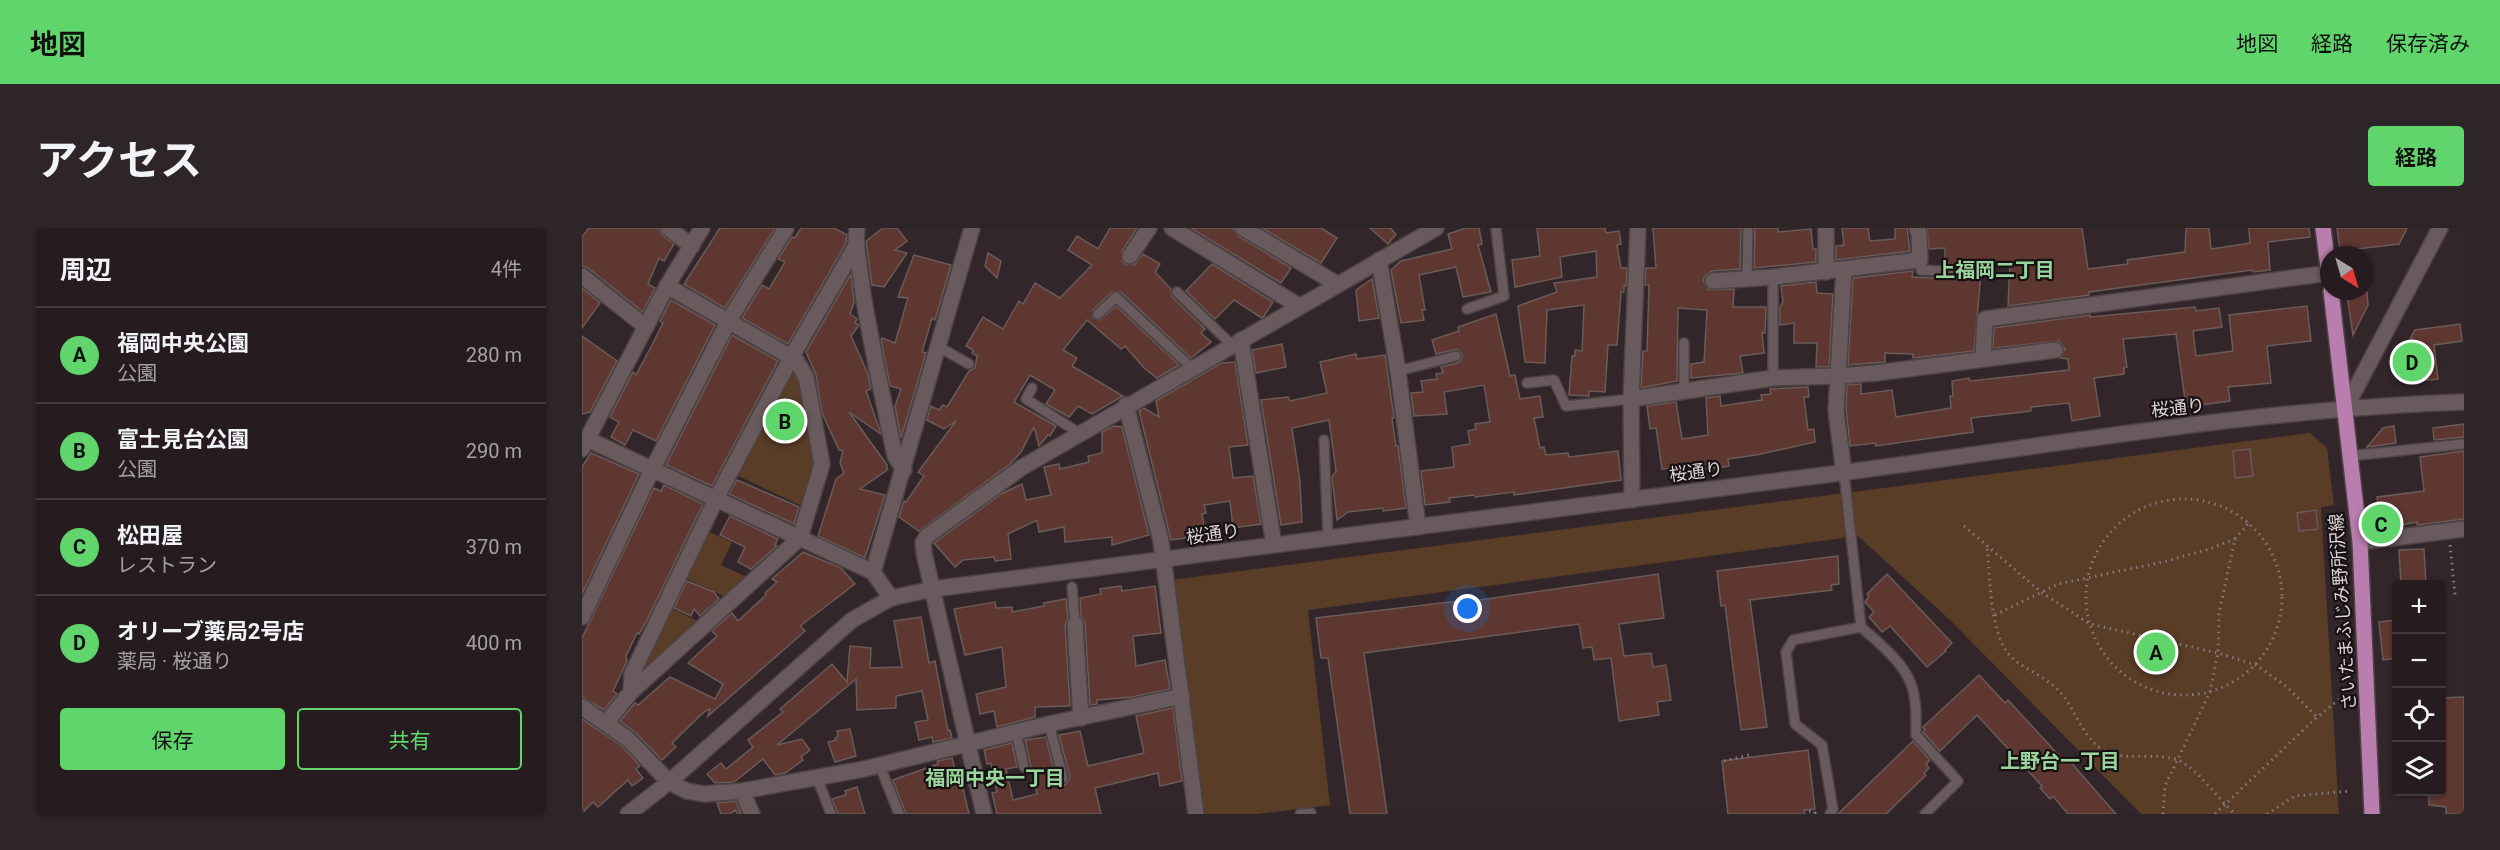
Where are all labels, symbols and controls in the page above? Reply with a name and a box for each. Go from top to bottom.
text: 地図 [30,28,86,61]
text: 地図 [2236,32,2278,56]
text: 経路 [2311,32,2353,56]
text: 保存済み [2386,32,2470,56]
button: 経路 [2368,126,2464,186]
text: アクセス [36,136,202,185]
north arrow [2320,246,2374,300]
text: 周辺 [60,255,112,285]
text: 4件 [491,257,522,281]
district label: 上福岡二丁目 [1935,258,2055,282]
text: 福岡中央公園 [117,331,249,356]
pin: D [2392,340,2432,384]
text: A [73,343,86,367]
text: 280 m [466,343,522,367]
text: 公園 [117,361,157,385]
street label: 桜通り [2150,394,2206,421]
pin: B [766,398,804,444]
text: 富士見台公園 [117,427,249,452]
text: B [73,439,86,463]
text: 290 m [466,439,522,463]
text: 公園 [117,457,157,481]
street label: 桜通り [1668,458,1724,485]
pin: C [2362,502,2400,546]
street label: さいたまふじみ野所沢線 [2325,513,2360,711]
street label: 桜通り [1185,519,1241,548]
text: 松田屋 [117,523,183,548]
text: C [73,535,86,559]
text: 370 m [466,535,522,559]
text: レストラン [117,553,217,577]
map controls [2392,580,2446,796]
button: + [2392,580,2446,634]
your location [1453,594,1482,623]
text: オリーブ薬局2号店 [117,619,304,644]
pin: A [2136,630,2176,674]
text: D [73,631,86,655]
text: 400 m [466,631,522,655]
button: − [2392,634,2446,688]
text: 薬局 · 桜通り [117,649,232,673]
button: locate [2392,688,2446,742]
button: 保存 [60,708,285,770]
button: 共有 [297,708,522,770]
button: layers [2392,742,2446,796]
district label: 上野台一丁目 [2000,749,2120,773]
district label: 福岡中央一丁目 [925,766,1065,790]

